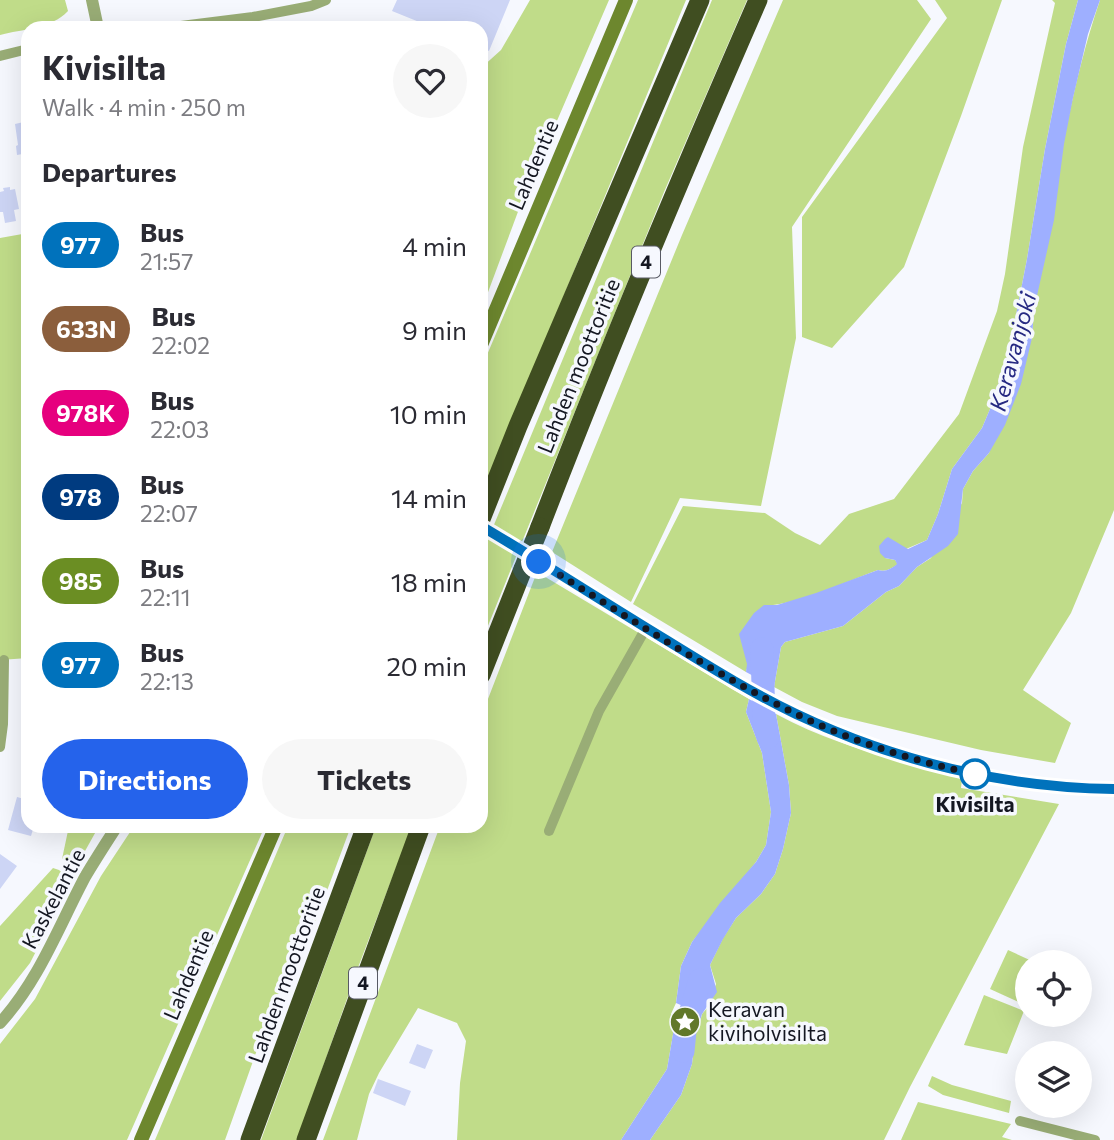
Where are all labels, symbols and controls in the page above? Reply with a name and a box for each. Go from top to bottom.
button: heart [393,44,467,118]
text: Kivisilta [42,46,166,87]
text: Walk · 4 min · 250 m [42,93,246,121]
street label: Lahdentie [502,116,563,213]
text: Departures [42,156,177,187]
text: Bus [140,216,184,247]
text: 977 [60,230,101,259]
text: 4 min [402,230,467,261]
road number: 4 [632,246,660,278]
text: 21:57 [140,247,193,275]
street label: Lahden moottoritie [531,274,624,456]
water label: Keravanjoki [983,288,1042,414]
text: Bus [151,300,196,331]
text: 633N [56,314,116,343]
text: 9 min [402,314,467,345]
text: 22:02 [151,331,210,359]
text: Bus [150,384,194,415]
text: 978K [56,398,115,427]
text: 10 min [390,398,467,429]
text: 22:03 [150,415,209,443]
text: Bus [140,468,184,499]
text: 978 [59,482,102,511]
text: 14 min [391,482,467,513]
text: 22:07 [140,499,198,527]
your location [521,544,556,579]
text: Bus [140,552,184,583]
text: 985 [59,566,102,595]
text: 18 min [391,566,467,597]
text: 22:11 [140,583,191,611]
text: Bus [140,636,184,667]
text: 977 [60,650,101,679]
text: 20 min [386,650,467,681]
text: 22:13 [140,667,194,695]
button: Directions [42,739,248,819]
button: Tickets [262,739,467,819]
marker: Kivisilta [960,759,990,789]
place label: Kivisilta [935,791,1015,816]
street label: Kaskelantie [16,844,90,953]
street label: Lahden moottoritie [242,883,329,1066]
street label: Lahdentie [157,926,218,1023]
map controls [1015,950,1092,1118]
button: locate [1015,950,1092,1027]
road number: 4 [349,967,377,998]
place label: Keravan kiviholvisilta [708,996,827,1045]
place icon: Keravan kiviholvisilta [668,1005,702,1039]
button: layers [1015,1041,1092,1118]

